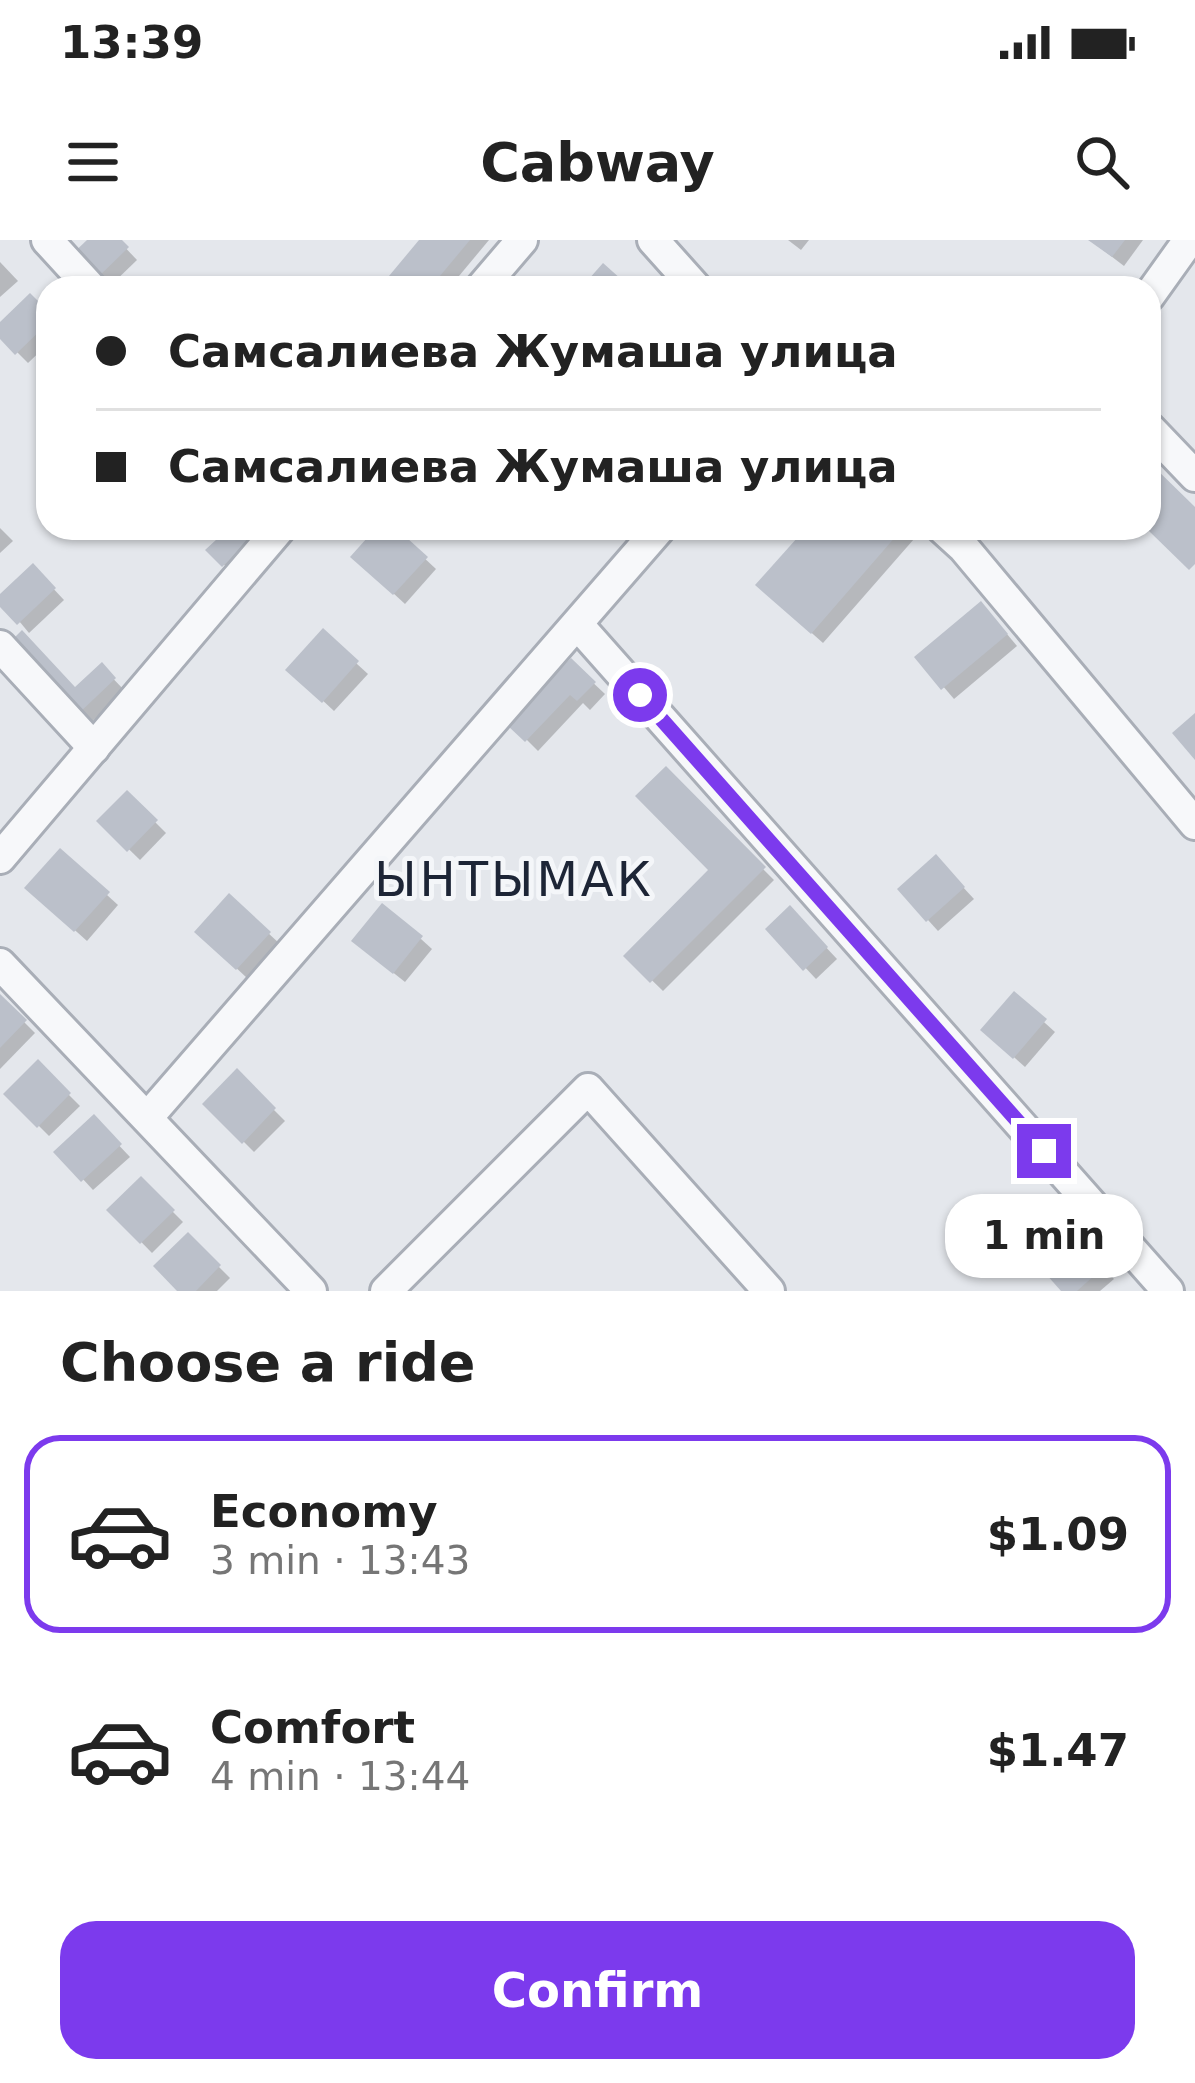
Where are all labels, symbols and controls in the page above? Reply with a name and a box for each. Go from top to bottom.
text: 13:39 [60,16,203,69]
icon: menu [60,129,126,195]
icon: search [1069,129,1135,195]
text: Cabway [480,131,715,194]
text: Самсалиева Жумаша улица [168,325,898,378]
text: Самсалиева Жумаша улица [168,440,898,493]
route start [613,668,667,722]
district label: ЫНТЫМАК [374,851,654,907]
route end [1017,1124,1071,1178]
callout: 1 min [945,1193,1143,1277]
text: 1 min [983,1213,1105,1258]
text: Choose a ride [60,1331,476,1394]
icon: car [66,1480,174,1588]
text: Economy [210,1485,438,1538]
text: $1.09 [987,1508,1129,1561]
text: 3 min · 13:43 [210,1538,470,1583]
icon: car [66,1696,174,1804]
text: Comfort [210,1701,415,1754]
text: $1.47 [987,1724,1129,1777]
text: 4 min · 13:44 [210,1754,470,1799]
button: Confirm [60,1921,1135,2059]

